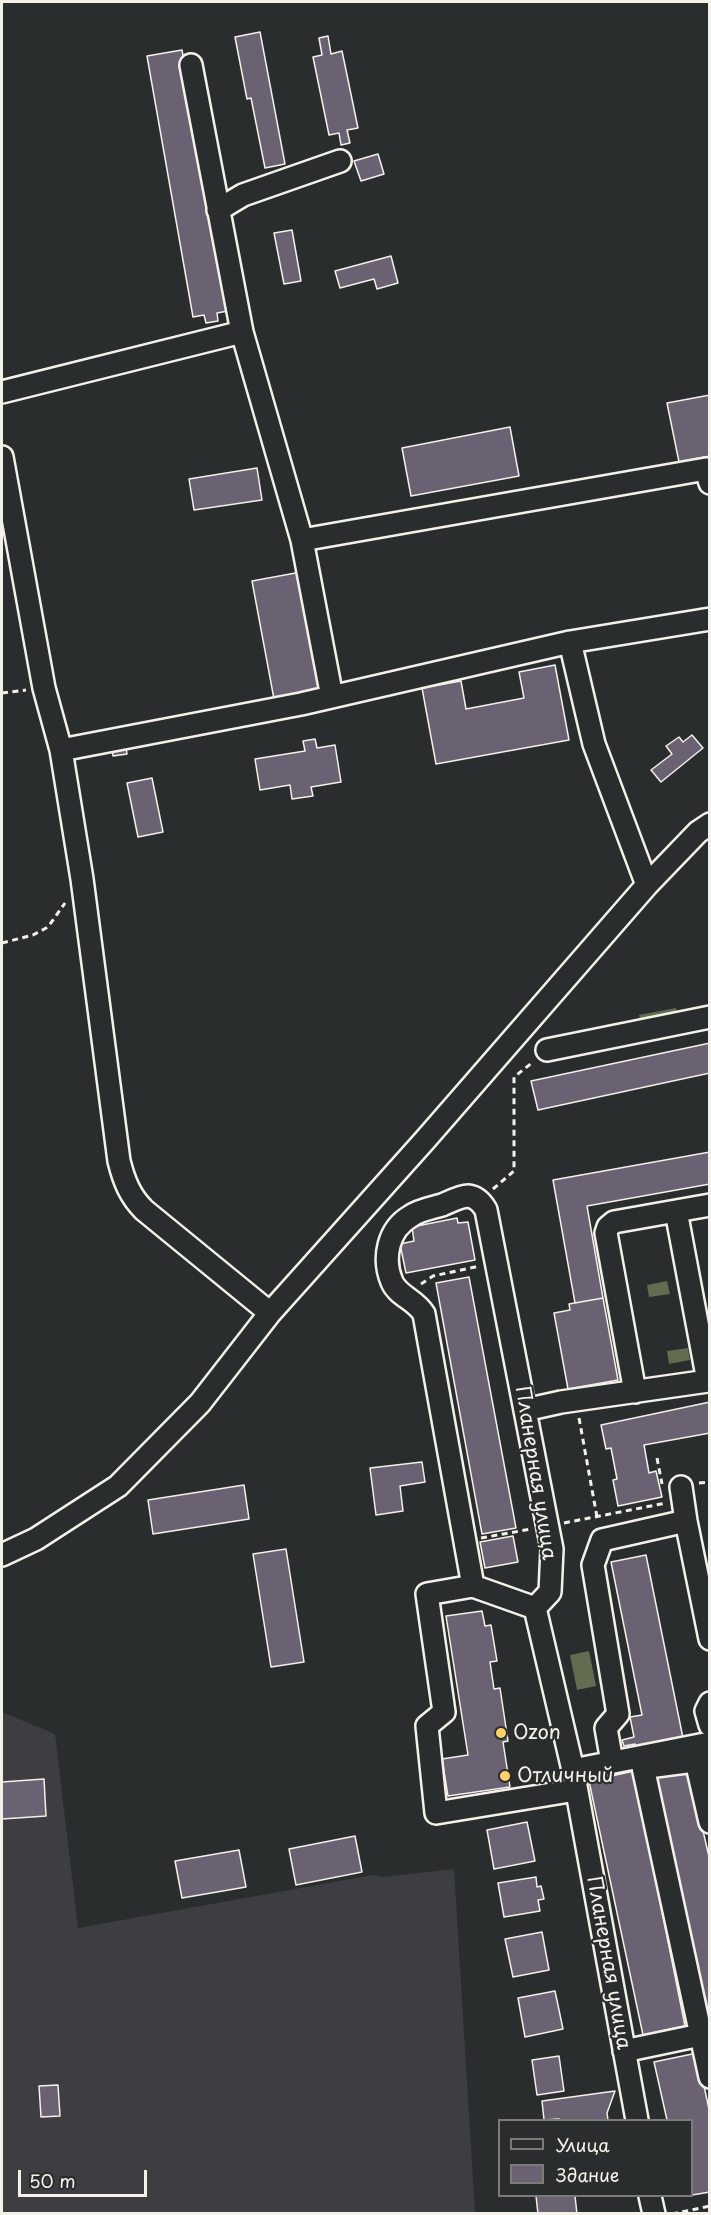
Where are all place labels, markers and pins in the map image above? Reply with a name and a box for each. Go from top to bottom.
place label: Ozon [513,1721,561,1745]
marker: Ozon [494,1726,508,1740]
place label: Отличный [517,1764,614,1788]
marker: Отличный [498,1769,512,1783]

